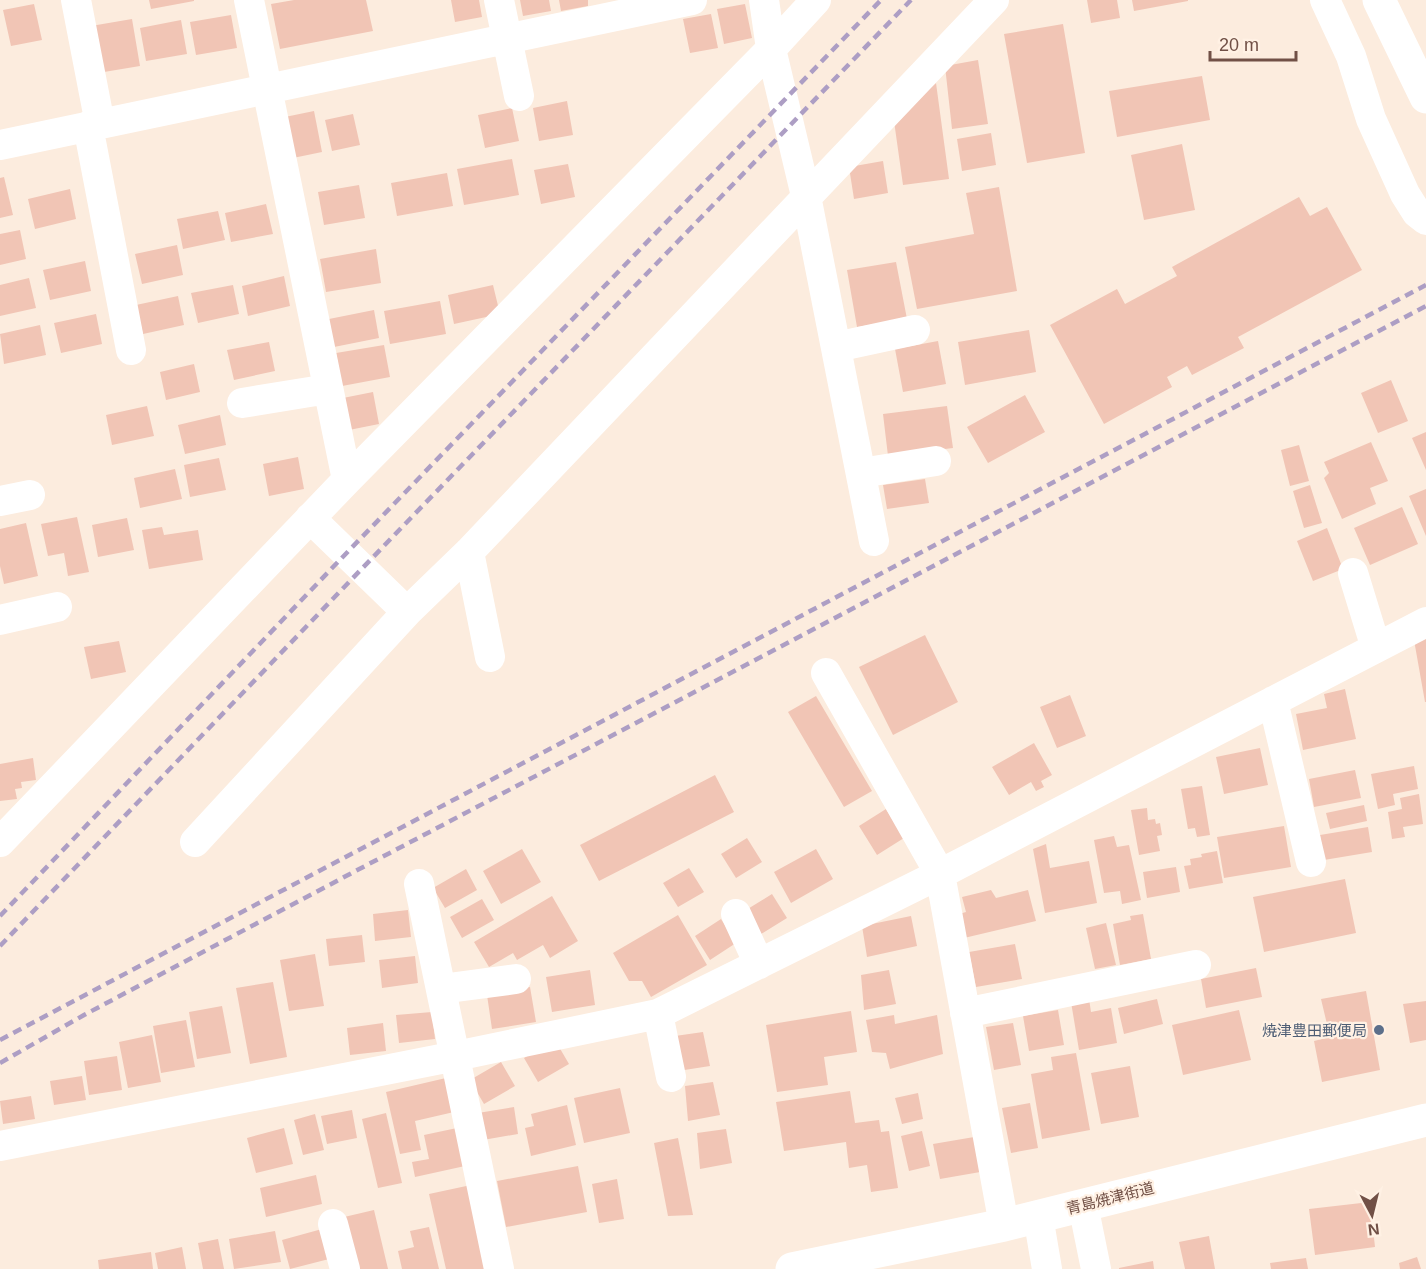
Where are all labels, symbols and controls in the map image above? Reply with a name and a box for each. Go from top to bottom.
scale bar [1210,24,1296,62]
text: 20 m [1219,35,1259,55]
place label: 焼津豊田郵便局 [1262,1022,1367,1039]
marker: 焼津豊田郵便局 [1372,1023,1386,1037]
street label: 青島焼津街道 [1064,1179,1156,1217]
north arrow [1342,1185,1402,1245]
text: N [1367,1220,1381,1239]

